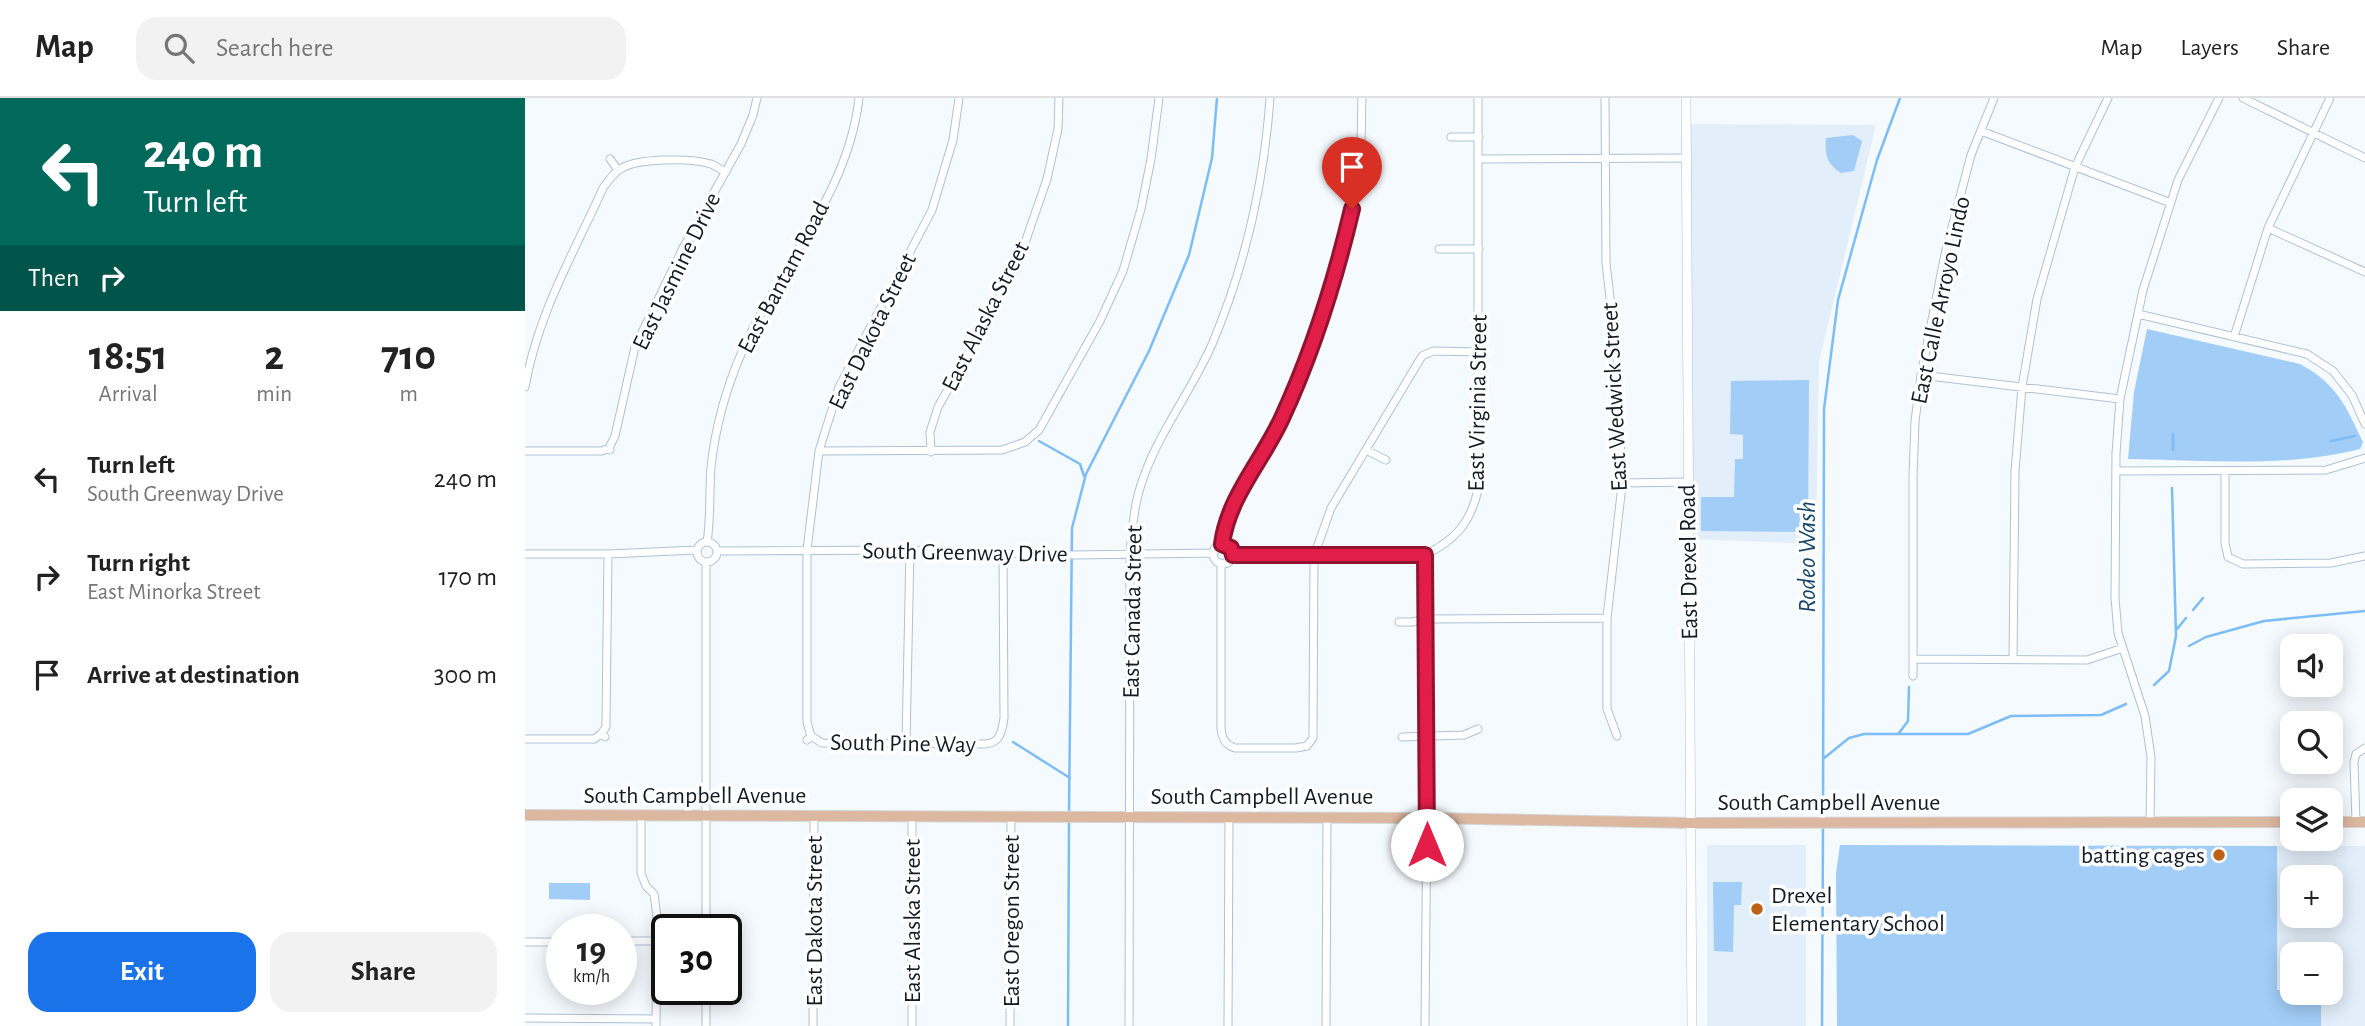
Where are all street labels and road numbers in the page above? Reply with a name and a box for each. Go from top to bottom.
street label: East Jasmine Drive [628,189,725,354]
street label: East Calle Arroyo Lindo [1907,194,1975,406]
street label: East Bantam Road [734,198,834,357]
street label: East Alaska Street [938,237,1034,395]
street label: East Dakota Street [825,249,921,413]
street label: East Wedwick Street [1598,302,1632,492]
street label: East Virginia Street [1464,314,1492,492]
street label: East Drexel Road [1676,484,1702,640]
street label: East Canada Street [1119,525,1147,699]
street label: South Greenway Drive [862,539,1068,567]
street label: South Pine Way [830,731,976,757]
street label: South Campbell Avenue [584,784,806,808]
street label: South Campbell Avenue [1151,785,1373,809]
street label: South Campbell Avenue [1718,791,1940,815]
street label: East Oregon Street [1000,834,1024,1007]
street label: East Dakota Street [803,835,827,1006]
street label: East Alaska Street [901,838,925,1003]

